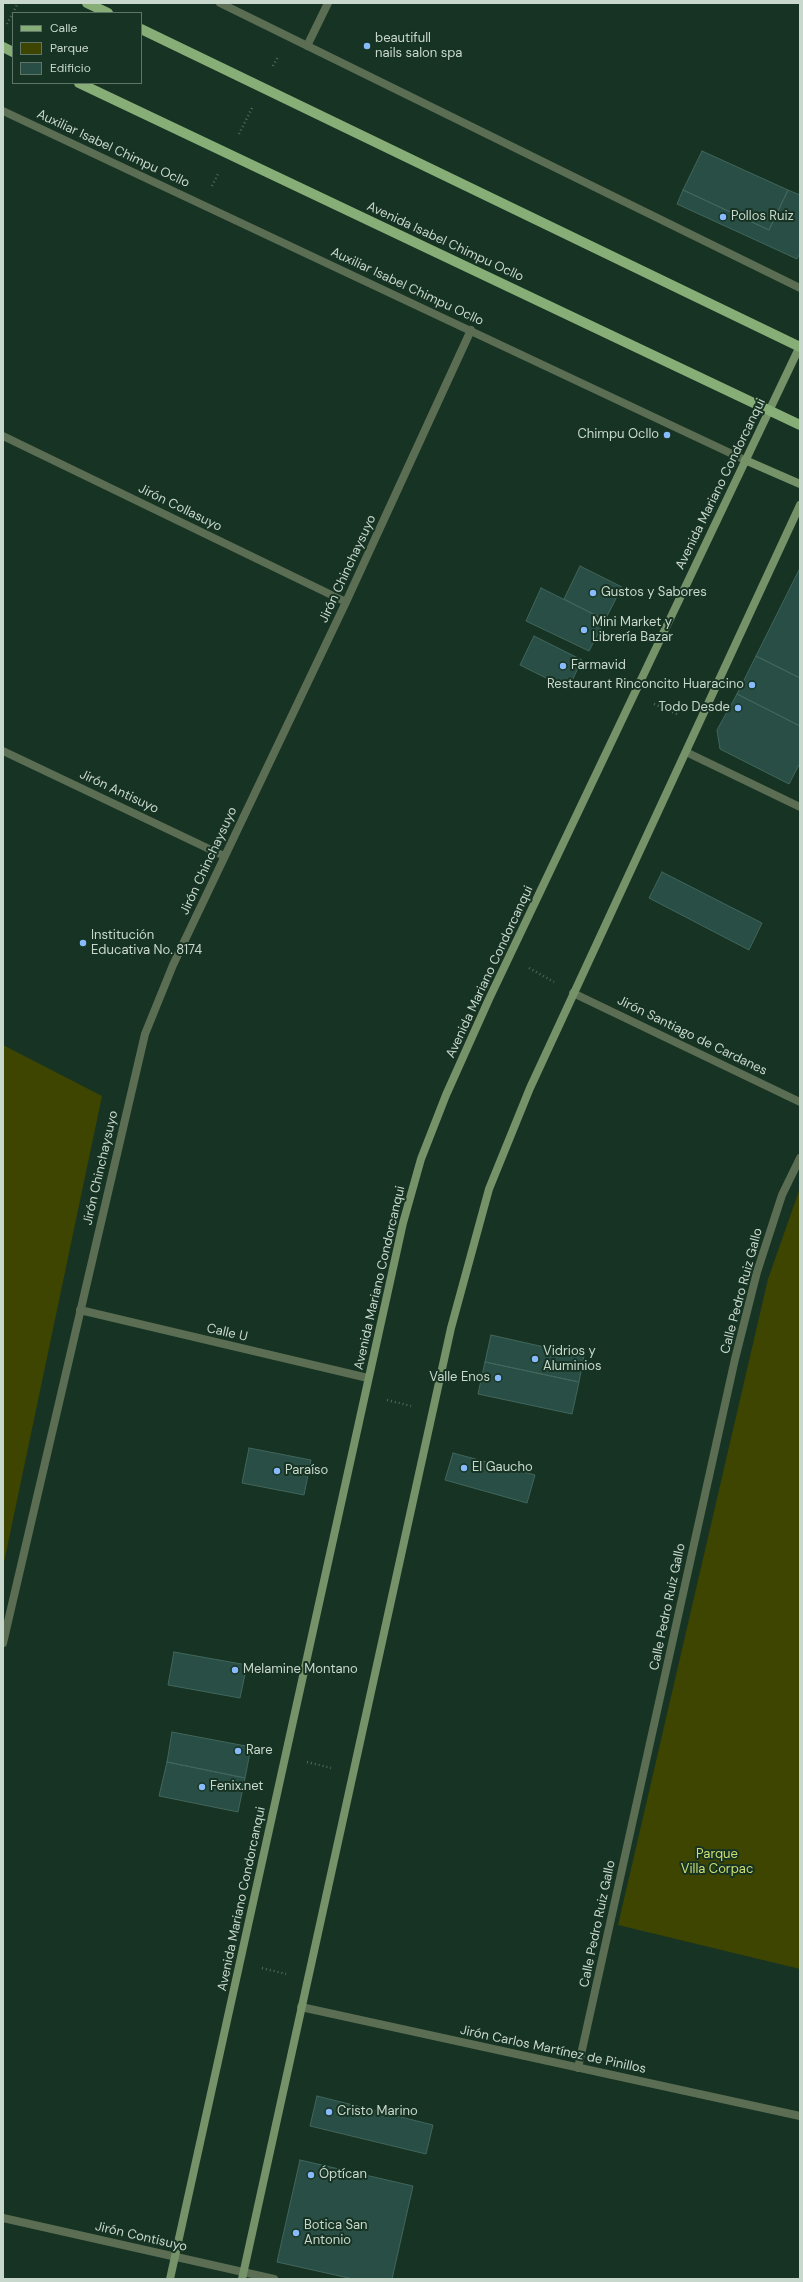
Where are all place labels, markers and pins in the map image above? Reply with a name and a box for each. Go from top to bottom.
place label: beautifull nails salon spa [375,31,462,62]
marker: beautifull nails salon spa [362,41,372,51]
place label: Pollos Ruiz [731,209,794,225]
marker: Pollos Ruiz [718,212,728,222]
place label: Chimpu Ocllo [577,427,659,443]
marker: Chimpu Ocllo [662,430,672,440]
place label: Gustos y Sabores [601,585,707,601]
marker: Gustos y Sabores [588,588,598,598]
place label: Mini Market y Librería Bazar [592,615,673,646]
marker: Mini Market y Librería Bazar [579,625,589,635]
place label: Farmavid [571,658,626,674]
marker: Farmavid [558,661,568,671]
place label: Restaurant Rinconcito Huaracino [547,677,744,693]
marker: Restaurant Rinconcito Huaracino [747,680,757,690]
place label: Todo Desde [658,700,730,716]
marker: Todo Desde [733,703,743,713]
place label: Institución Educativa No. 8174 [91,928,202,959]
marker: Institución Educativa No. 8174 [78,938,88,948]
place label: Vidrios y Aluminios [543,1344,601,1375]
marker: Vidrios y Aluminios [530,1354,540,1364]
place label: Valle Enos [429,1370,490,1386]
marker: Valle Enos [493,1373,503,1383]
place label: El Gaucho [472,1460,533,1476]
place label: Paraíso [285,1463,328,1479]
marker: El Gaucho [459,1463,469,1473]
marker: Paraíso [272,1466,282,1476]
place label: Melamine Montano [243,1662,358,1678]
marker: Melamine Montano [230,1665,240,1675]
place label: Rare [246,1743,273,1759]
marker: Rare [233,1746,243,1756]
place label: Fenix.net [210,1779,263,1795]
marker: Fenix.net [197,1782,207,1792]
place label: Cristo Marino [337,2104,418,2120]
marker: Cristo Marino [324,2107,334,2117]
place label: Óptícan [319,2167,367,2183]
marker: Óptícan [306,2170,316,2180]
place label: Botica San Antonio [304,2218,368,2249]
marker: Botica San Antonio [291,2228,301,2238]

